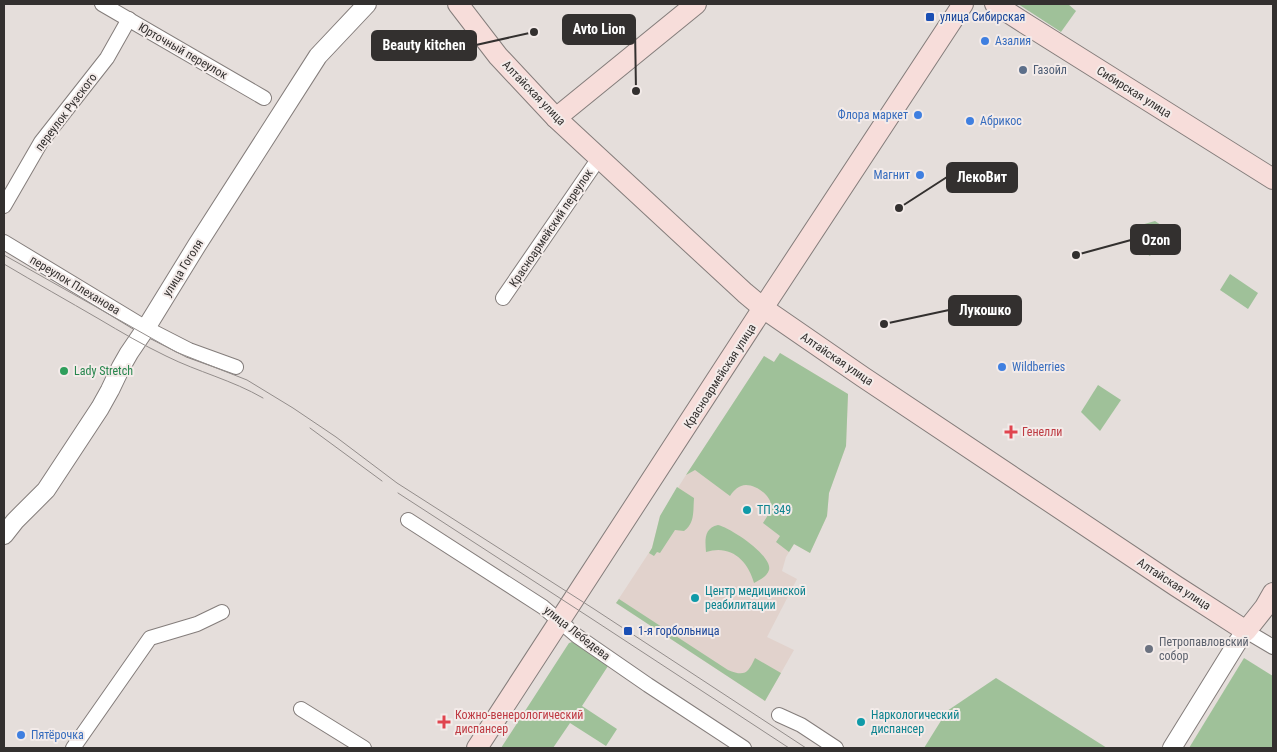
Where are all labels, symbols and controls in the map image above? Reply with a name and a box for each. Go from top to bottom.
place label: улица Сибирская [940,10,1025,24]
marker: улица Сибирская [924,11,936,23]
callout: Avto Lion [563,15,635,44]
street label: Юрточный переулок [136,20,230,82]
text: Avto Lion [573,21,625,37]
callout: Beauty kitchen [372,31,476,60]
place label: Азалия [995,34,1031,48]
marker: Азалия [979,35,991,47]
text: Beauty kitchen [382,37,466,53]
street label: Алтайская улица [500,58,569,128]
place label: Газойл [1033,63,1067,77]
street label: Сибирская улица [1094,63,1174,121]
marker: Газойл [1017,64,1029,76]
street label: переулок Рузского [32,71,100,153]
place label: Флора маркет [838,108,908,122]
marker: Флора маркет [912,109,924,121]
place label: Абрикос [980,114,1022,128]
marker: Абрикос [964,115,976,127]
callout: ЛекоВит [947,163,1017,192]
street label: Красноармейский переулок [506,166,596,290]
place label: Магнит [873,168,910,182]
marker: Магнит [914,169,926,181]
text: ЛекоВит [957,169,1008,185]
callout: Ozon [1131,225,1180,254]
text: Ozon [1142,232,1170,248]
street label: улица Гоголя [160,237,206,299]
street label: переулок Плеханова [27,253,123,318]
callout: Лукошко [949,296,1021,325]
text: Лукошко [959,302,1011,318]
street label: Красноармейская улица [681,321,759,431]
street label: Алтайская улица [798,330,876,389]
place label: Wildberries [1012,360,1065,374]
marker: Wildberries [996,361,1008,373]
place label: Lady Stretch [74,364,133,378]
marker: Lady Stretch [58,365,70,377]
marker: Генелли [1004,425,1018,439]
place label: Генелли [1022,425,1062,439]
place label: ТП 349 [757,503,791,517]
marker: ТП 349 [741,504,753,516]
street label: Алтайская улица [1135,555,1214,613]
place label: Центр медицинской реабилитации [705,584,806,612]
marker: Центр медицинской реабилитации [689,592,701,604]
street label: улица Лебедева [541,603,613,663]
place label: 1-я горбольница [638,624,720,638]
marker: 1-я горбольница [622,625,634,637]
place label: Петропавловский собор [1159,635,1249,663]
marker: Петропавловский собор [1143,643,1155,655]
place label: Кожно-венерологический диспансер [455,708,583,736]
place label: Наркологический диспансер [871,708,959,736]
marker: Кожно-венерологический диспансер [437,715,451,729]
marker: Наркологический диспансер [855,716,867,728]
place label: Пятёрочка [31,728,84,742]
marker: Пятёрочка [15,729,27,741]

